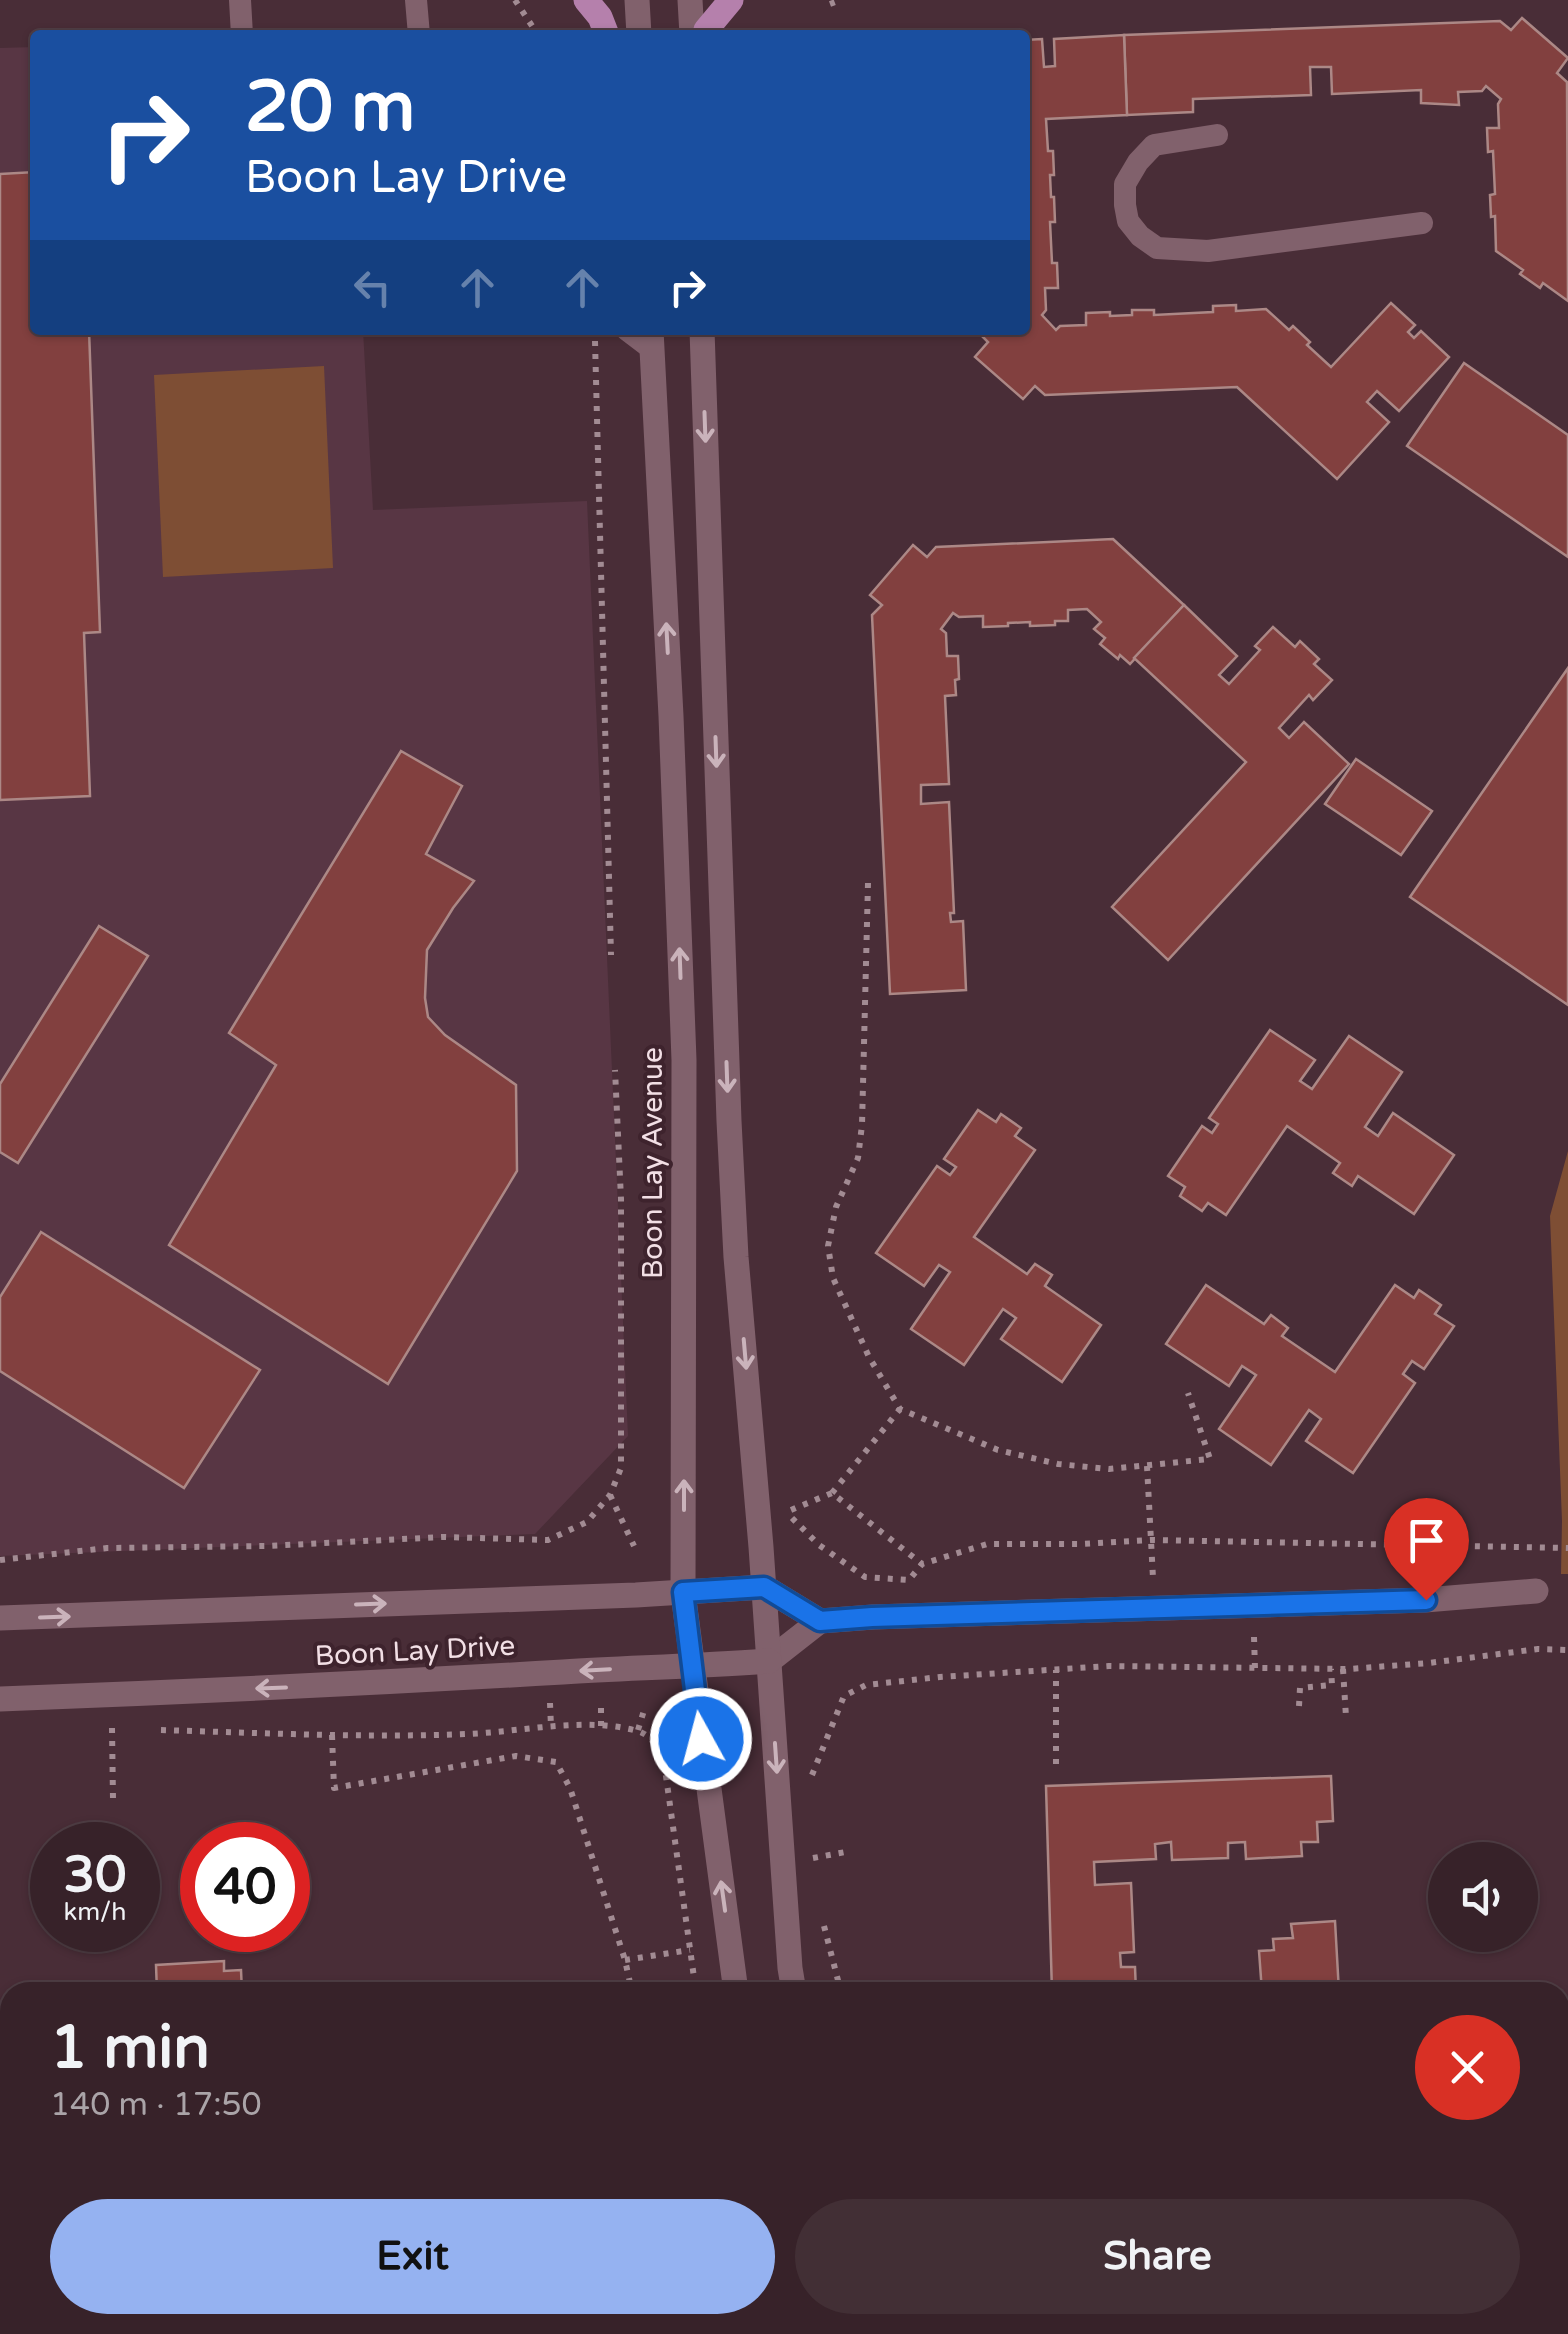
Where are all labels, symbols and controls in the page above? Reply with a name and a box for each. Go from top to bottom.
text: 20 m [245,66,415,150]
icon: right [80,70,210,200]
text: Boon Lay Drive [245,151,567,205]
icon: left [345,260,400,315]
icon: ahead [450,260,505,315]
icon: ahead [555,260,610,315]
icon: right [660,260,715,315]
one-way arrow [696,411,715,443]
one-way arrow [657,623,676,655]
one-way arrow [707,736,726,768]
one-way arrow [671,948,690,980]
street label: Boon Lay Avenue [636,1047,670,1279]
one-way arrow [718,1061,737,1093]
one-way arrow [735,1338,754,1370]
one-way arrow [674,1480,694,1512]
pin [1384,1498,1469,1601]
icon: arrive [1399,1513,1454,1568]
one-way arrow [355,1595,387,1614]
one-way arrow [39,1607,71,1626]
street label: Boon Lay Drive [314,1629,516,1673]
one-way arrow [580,1661,612,1680]
one-way arrow [255,1679,287,1698]
position arrow [649,1687,753,1791]
one-way arrow [767,1741,786,1774]
speed limit sign: 40 [180,1822,310,1952]
map controls [1428,1842,1538,1952]
button: sound [1428,1842,1538,1952]
text: 30 [64,1845,126,1905]
one-way arrow [713,1880,731,1913]
text: km/h [64,1897,126,1927]
text: 1 min [50,2012,210,2084]
button: close [1415,2015,1520,2120]
text: 140 m · 17:50 [50,2086,262,2124]
button: Exit [50,2199,775,2314]
button: Share [795,2199,1520,2314]

